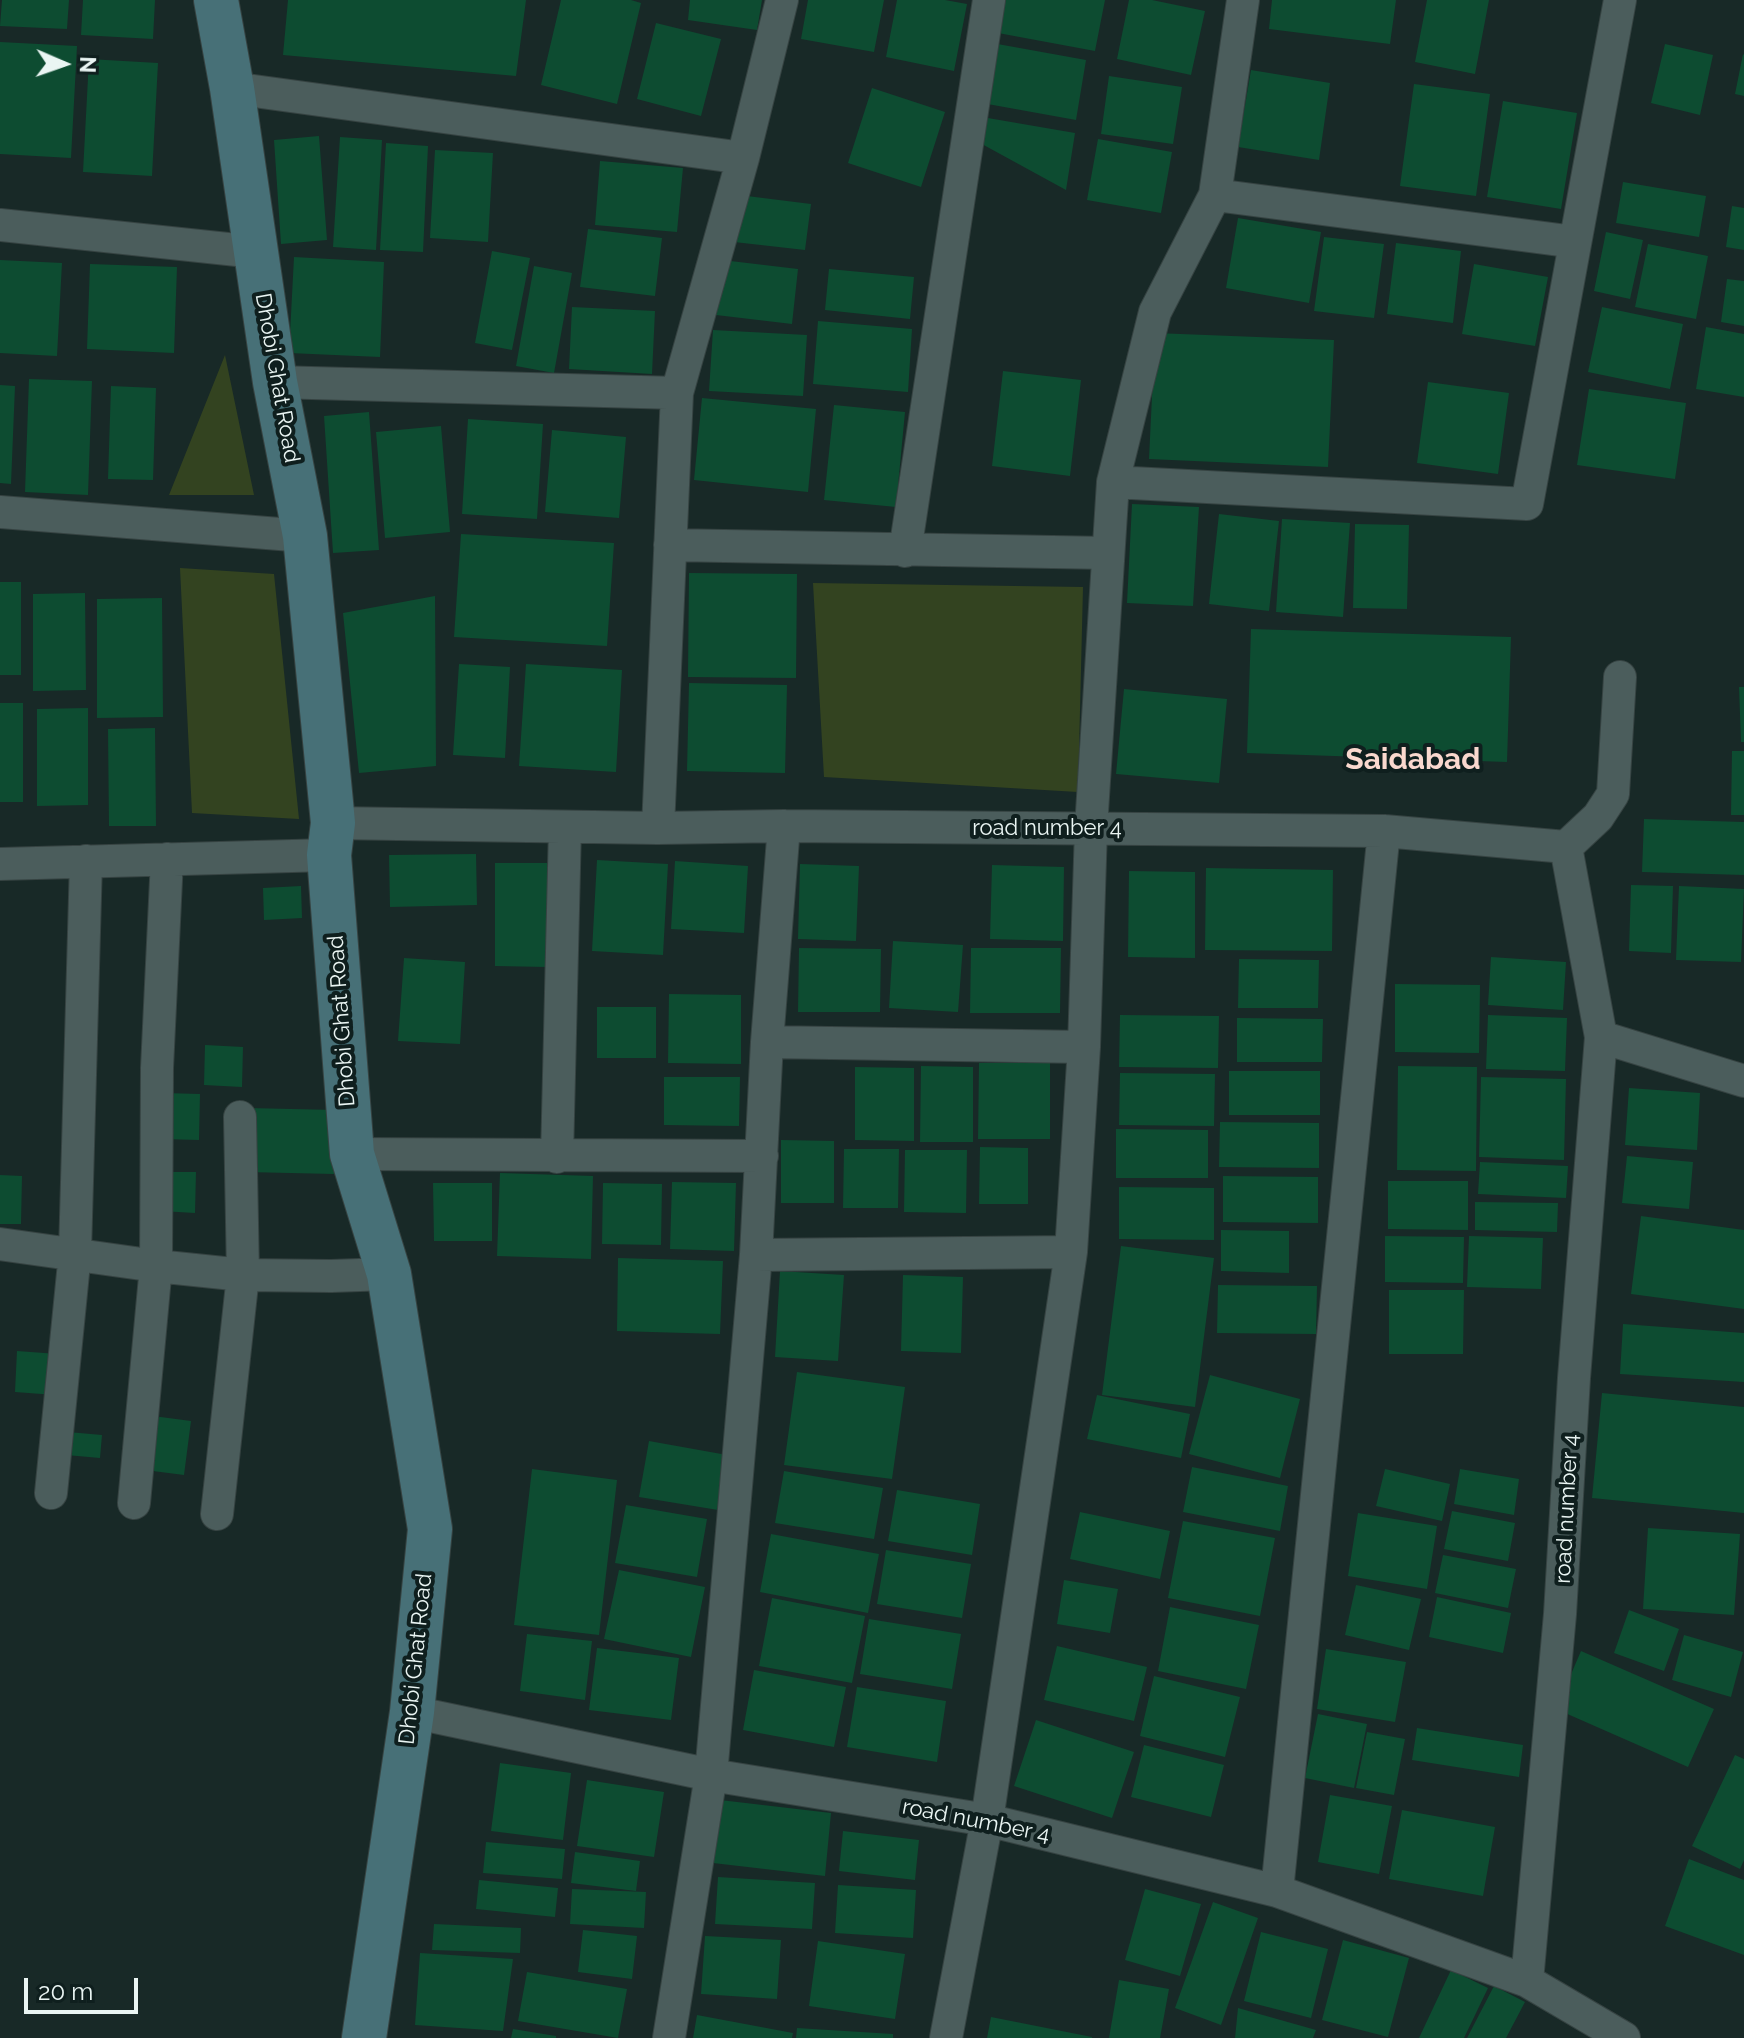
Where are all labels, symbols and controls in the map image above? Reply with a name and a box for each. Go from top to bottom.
north arrow [24,24,104,104]
text: N [75,56,101,74]
street label: Dhobi Ghat Road [249,291,305,465]
district label: Saidabad [1345,742,1481,778]
street label: road number 4 [972,815,1122,841]
street label: Dhobi Ghat Road [323,934,361,1108]
street label: road number 4 [1550,1434,1584,1584]
street label: Dhobi Ghat Road [394,1572,438,1746]
street label: road number 4 [900,1794,1052,1848]
scale bar [28,1962,142,2012]
text: 20 m [38,1977,93,2006]

